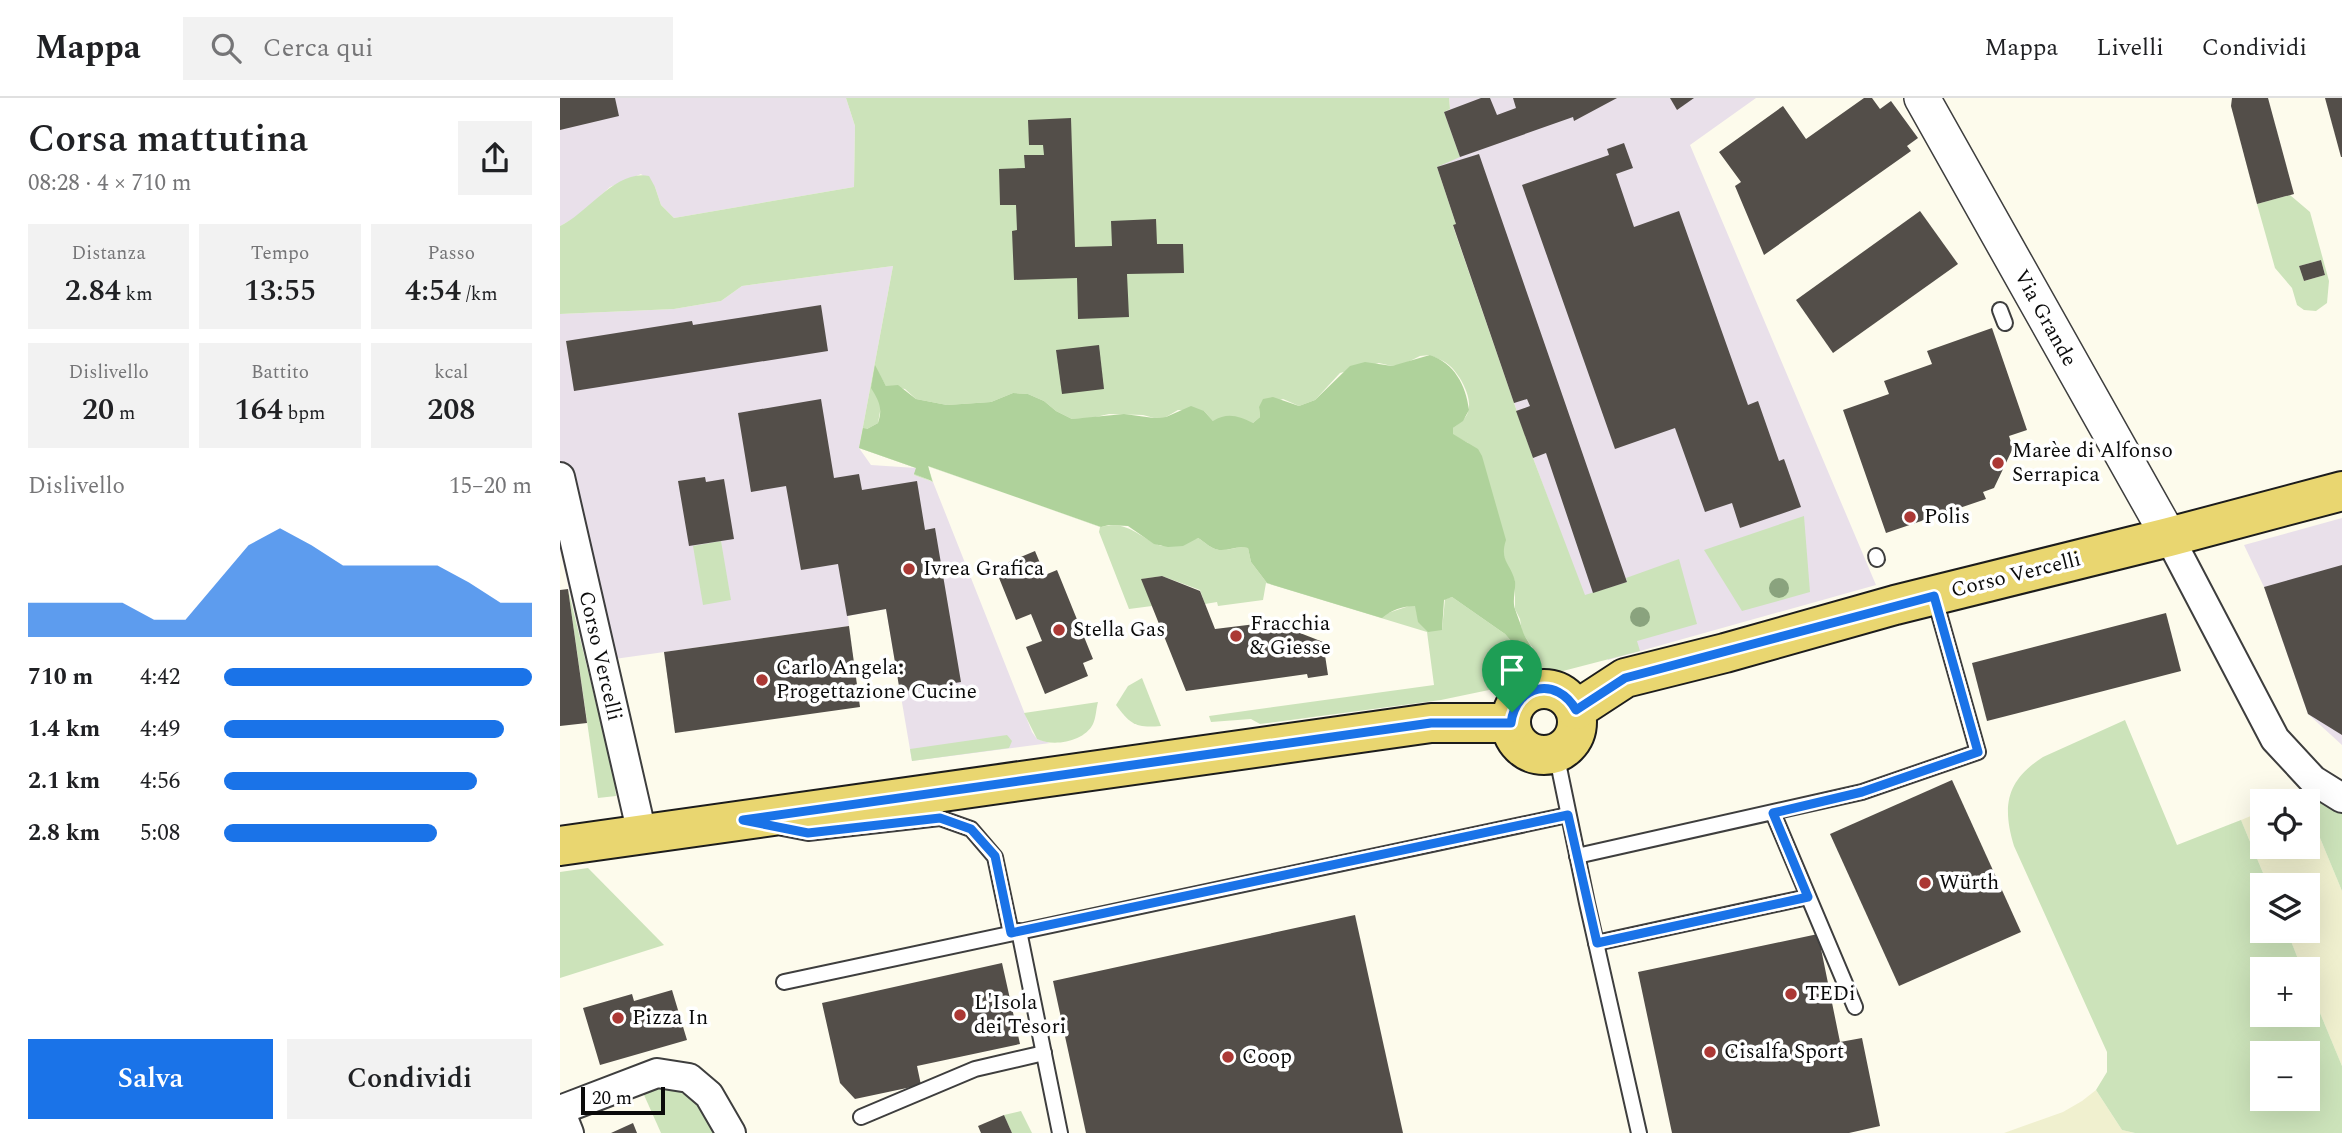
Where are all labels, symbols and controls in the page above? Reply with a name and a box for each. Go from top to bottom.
search box [183,17,673,80]
text: Mappa [35,23,141,73]
text: Cerca qui [263,28,373,68]
icon: search [207,29,245,67]
text: Mappa [1984,30,2058,66]
text: Livelli [2096,30,2164,66]
text: Condividi [2202,30,2307,66]
text: Corsa mattutina [28,111,308,169]
button: share [458,121,532,195]
text: 08:28 · 4 × 710 m [28,166,192,201]
text: Distanza [72,239,146,268]
text: Tempo [251,239,309,268]
text: Passo [428,239,475,268]
street label: Via Grande [2005,264,2085,372]
text: 2.84 [65,268,121,314]
text: 13:55 [244,268,316,314]
text: 4:54 [405,268,461,314]
text: km [121,280,153,309]
text: /km [461,280,498,309]
text: Dislivello [69,358,149,387]
text: Battito [251,358,309,387]
text: kcal [434,358,468,387]
text: 20 [82,387,114,433]
text: 164 [235,387,283,433]
text: 208 [427,387,475,433]
text: m [114,399,135,428]
text: bpm [283,399,325,428]
place label: Marèe di Alfonso Serrapica [2012,435,2173,491]
marker: Marèe di Alfonso Serrapica [1990,455,2006,471]
text: Dislivello [28,469,125,504]
text: 15–20 m [449,469,532,504]
place label: Polis [1924,501,1970,533]
marker: Polis [1902,509,1918,525]
street label: Corso Vercelli [1948,543,2084,607]
place label: Ivrea Grafica [923,553,1045,585]
marker: Ivrea Grafica [901,561,917,577]
street label: Corso Vercelli [569,588,631,724]
place label: Fracchia & Giesse [1250,608,1331,664]
place label: Stella Gas [1073,614,1165,646]
marker: Stella Gas [1051,622,1067,638]
marker: Fracchia & Giesse [1228,628,1244,644]
pin [1482,640,1542,712]
icon: arrive [1493,651,1531,689]
place label: Carlo Angela: Progettazione Cucine [776,652,977,708]
text: 710 m [28,660,93,695]
text: 4:42 [140,660,180,695]
marker: Carlo Angela: Progettazione Cucine [754,672,770,688]
text: 1.4 km [28,712,100,747]
text: 4:49 [140,712,180,747]
text: 2.1 km [28,764,100,799]
text: 4:56 [140,764,180,799]
map controls [2250,789,2320,1111]
button: locate [2250,789,2320,859]
text: 2.8 km [28,816,100,851]
text: 5:08 [140,816,180,851]
place label: Würth [1939,867,1999,899]
button: layers [2250,873,2320,943]
marker: Würth [1917,875,1933,891]
button: + [2250,957,2320,1027]
place label: TEDi [1805,978,1856,1010]
marker: TEDi [1783,986,1799,1002]
place label: L'Isola dei Tesori [974,987,1066,1043]
place label: Pizza In [632,1002,708,1034]
marker: L'Isola dei Tesori [952,1007,968,1023]
marker: Pizza In [610,1010,626,1026]
place label: Cisalfa Sport [1724,1036,1844,1068]
button: Salva [28,1039,273,1119]
button: Condividi [287,1039,532,1119]
place label: Coop [1242,1041,1292,1073]
button: − [2250,1041,2320,1111]
marker: Cisalfa Sport [1702,1044,1718,1060]
marker: Coop [1220,1049,1236,1065]
scale bar [581,1084,665,1116]
text: 20 m [592,1084,632,1113]

